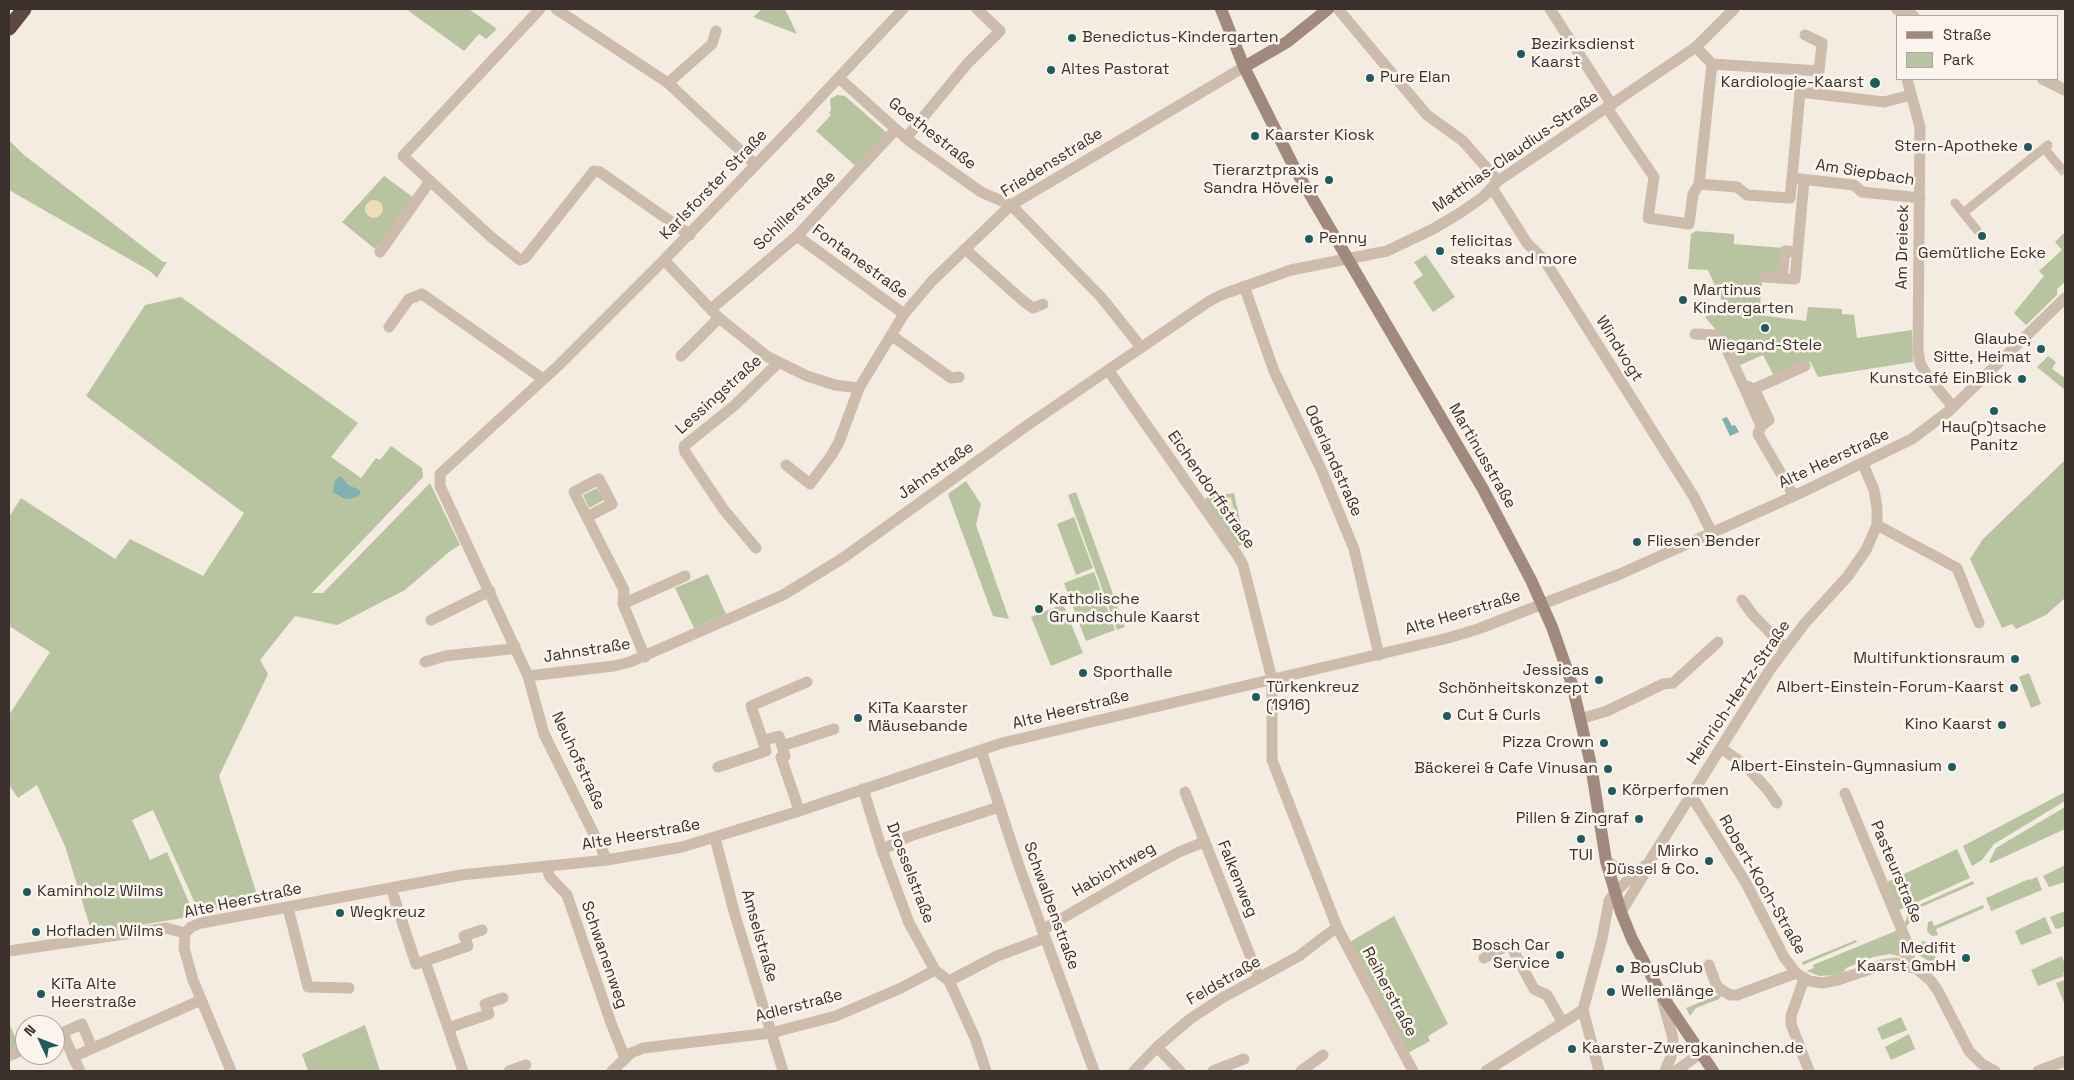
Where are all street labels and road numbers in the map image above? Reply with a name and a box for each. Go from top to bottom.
street label: Matthias-Claudius-Straße [1429,87,1603,217]
street label: Goethestraße [884,94,980,174]
street label: Friedensstraße [998,124,1106,202]
street label: Karlsforster Straße [656,126,772,244]
street label: Am Siepbach [1814,156,1916,190]
street label: Schillerstraße [750,167,840,255]
street label: Am Dreieck [1893,204,1913,290]
street label: Fontanestraße [808,221,912,303]
street label: Windvogt [1591,313,1647,385]
street label: Lessingstraße [672,351,766,439]
street label: Martinusstraße [1444,400,1520,512]
street label: Oderlandstraße [1300,402,1366,520]
street label: Alte Heerstraße [1776,425,1892,493]
street label: Eichendorffstraße [1163,427,1259,553]
street label: Jahnstraße [894,438,978,504]
street label: Alte Heerstraße [1403,586,1523,640]
street label: Heinrich-Hertz-Straße [1683,617,1795,769]
street label: Jahnstraße [542,635,632,667]
street label: Alte Heerstraße [1010,686,1132,734]
street label: Neuhofstraße [547,709,609,813]
street label: Robert-Koch-Straße [1714,812,1810,958]
street label: Alte Heerstraße [580,815,702,855]
street label: Pasteurstraße [1866,818,1926,926]
street label: Drosselstraße [882,820,938,926]
street label: Habichtweg [1069,838,1159,902]
street label: Falkenweg [1213,838,1261,920]
street label: Schwalbenstraße [1019,839,1083,973]
street label: Alte Heerstraße [182,879,304,923]
street label: Amselstraße [737,887,781,985]
street label: Schwanenweg [577,899,631,1011]
street label: Reiherstraße [1357,944,1421,1040]
street label: Feldstraße [1184,952,1264,1010]
street label: Adlerstraße [753,985,845,1027]

